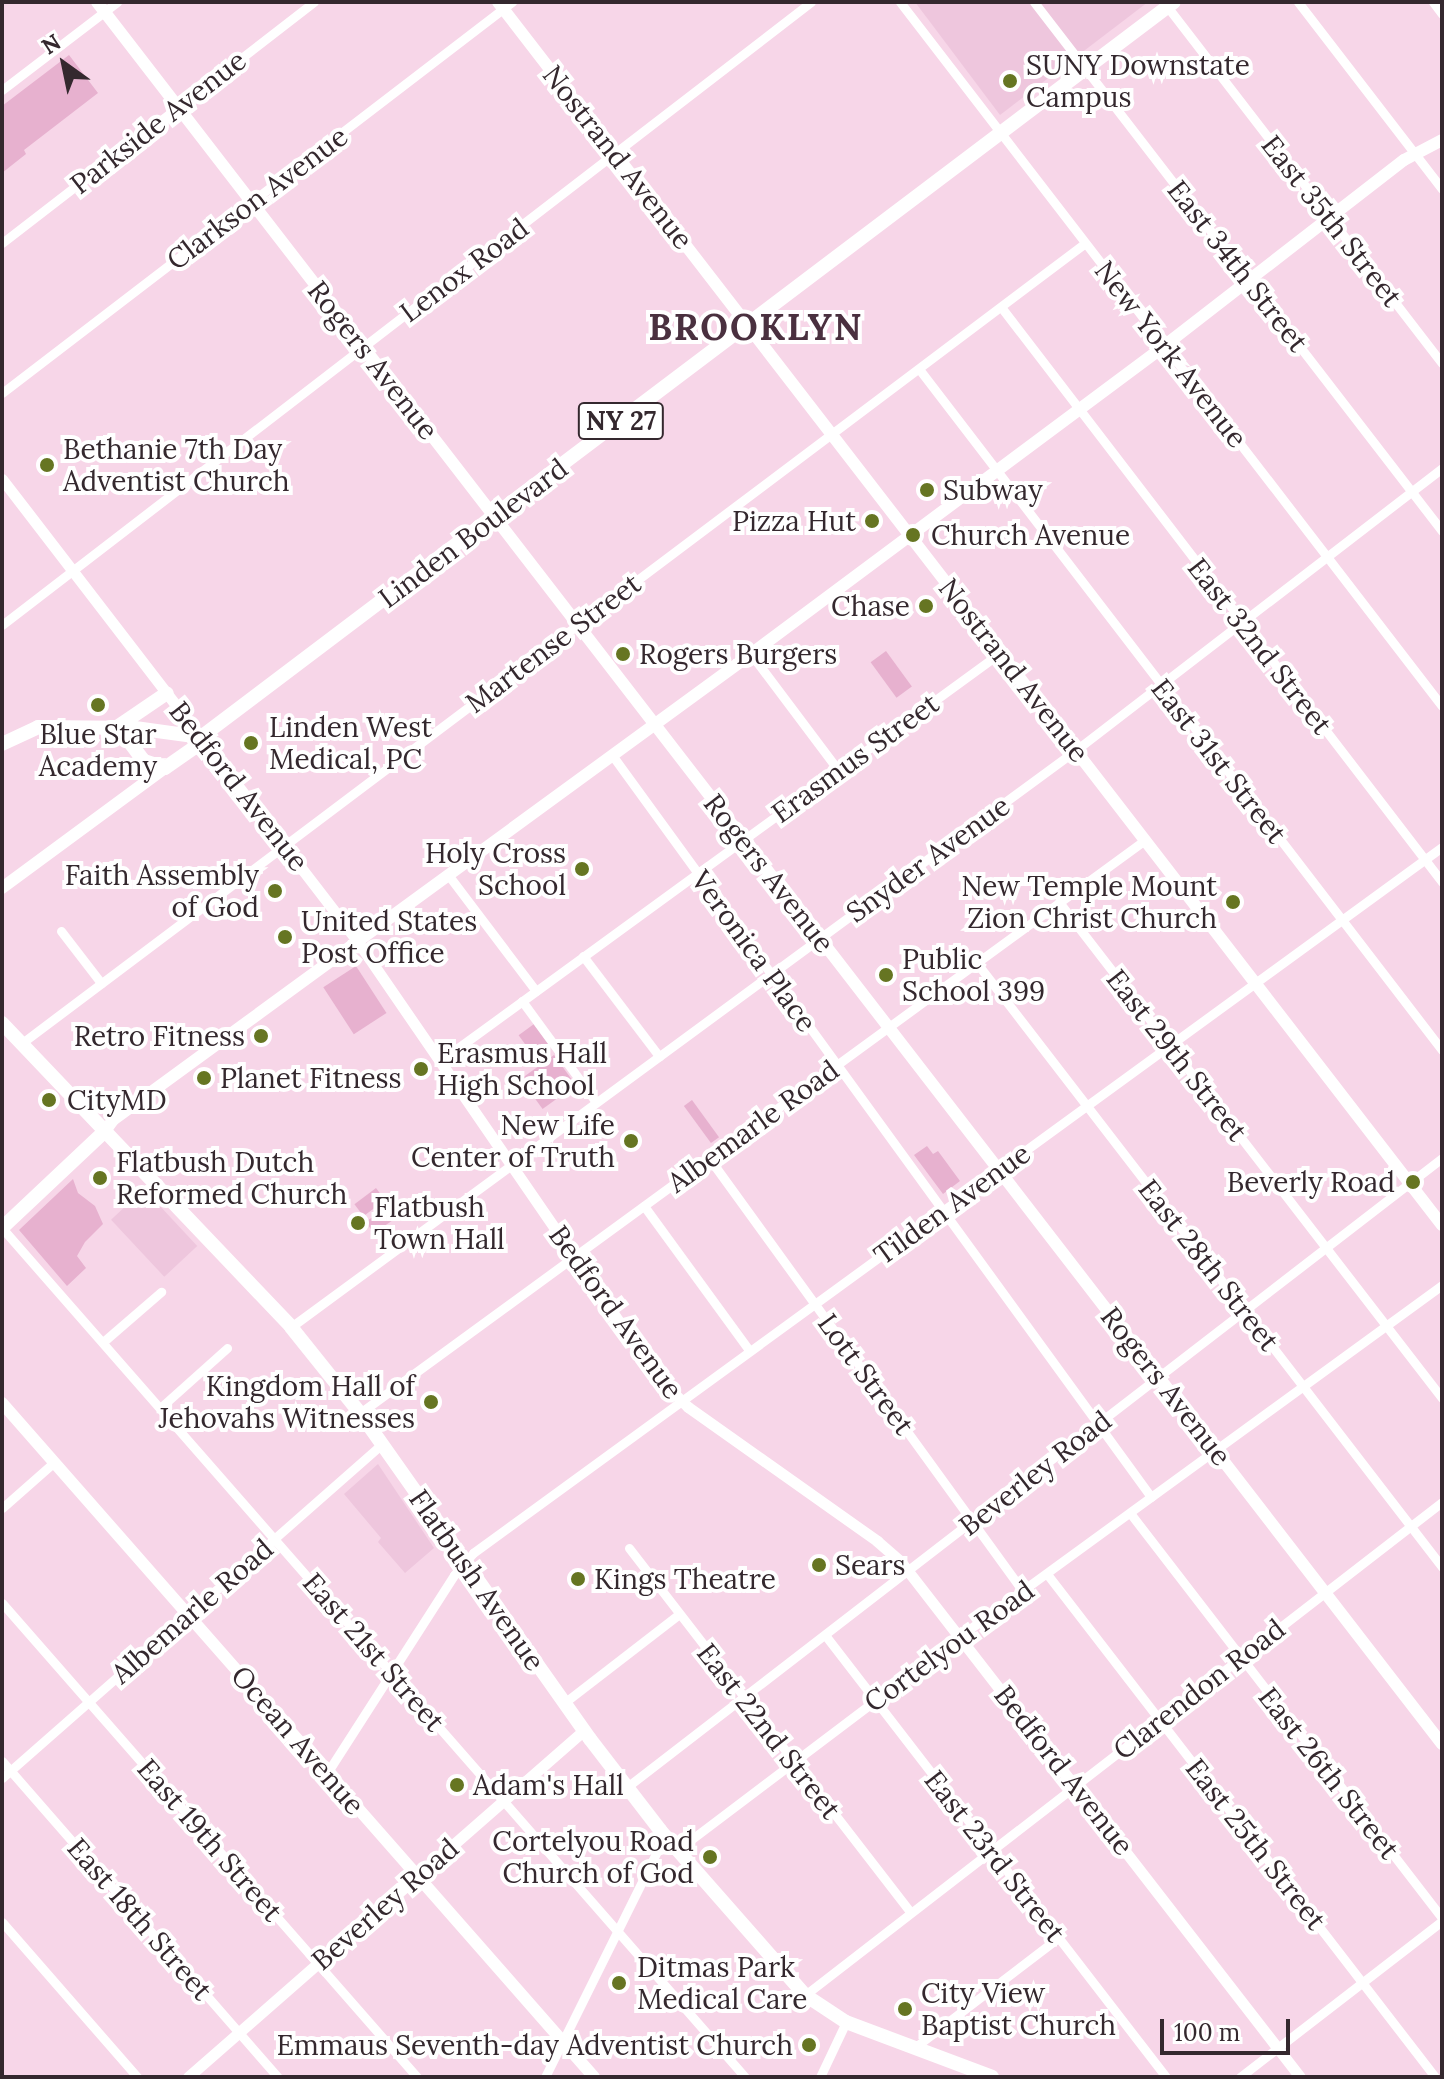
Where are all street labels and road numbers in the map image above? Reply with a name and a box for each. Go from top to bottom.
street label: Parkside Avenue [64,43,252,201]
street label: Nostrand Avenue [536,58,700,256]
street label: Clarkson Avenue [160,119,354,277]
street label: East 35th Street [1255,129,1409,313]
street label: East 34th Street [1161,174,1315,358]
street label: Lenox Road [393,211,535,329]
street label: New York Avenue [1088,254,1254,454]
street label: Rogers Avenue [301,274,445,446]
road number: NY 27 [577,399,665,443]
street label: Linden Boulevard [372,451,574,615]
street label: East 32nd Street [1181,551,1339,741]
street label: Martense Street [459,566,647,720]
street label: Nostrand Avenue [932,571,1096,769]
street label: East 31st Street [1144,672,1294,850]
street label: Erasmus Street [765,686,945,830]
street label: Bedford Avenue [162,695,316,877]
street label: Rogers Avenue [697,787,841,959]
street label: Snyder Avenue [840,789,1016,929]
street label: Veronica Place [684,864,824,1038]
street label: East 29th Street [1100,962,1254,1148]
street label: Albemarle Road [661,1053,845,1199]
street label: Tilden Avenue [867,1136,1037,1272]
street label: East 28th Street [1132,1173,1286,1357]
street label: Bedford Avenue [542,1219,690,1405]
street label: Rogers Avenue [1094,1300,1238,1472]
street label: Lott Street [811,1307,921,1441]
street label: Beverley Road [952,1403,1118,1543]
street label: Flatbush Avenue [402,1483,552,1677]
street label: Albemarle Road [104,1532,280,1690]
street label: East 21st Street [296,1566,452,1738]
street label: Cortelyou Road [858,1573,1040,1719]
street label: Clarendon Road [1107,1612,1291,1766]
street label: East 22nd Street [690,1637,848,1825]
street label: Ocean Avenue [224,1659,372,1821]
street label: Bedford Avenue [987,1679,1141,1861]
street label: East 26th Street [1252,1680,1406,1866]
street label: East 19th Street [130,1752,290,1928]
street label: East 25th Street [1179,1752,1333,1936]
street label: East 23rd Street [918,1763,1072,1949]
street label: East 18th Street [61,1831,219,2007]
street label: Beverley Road [305,1831,465,1977]

